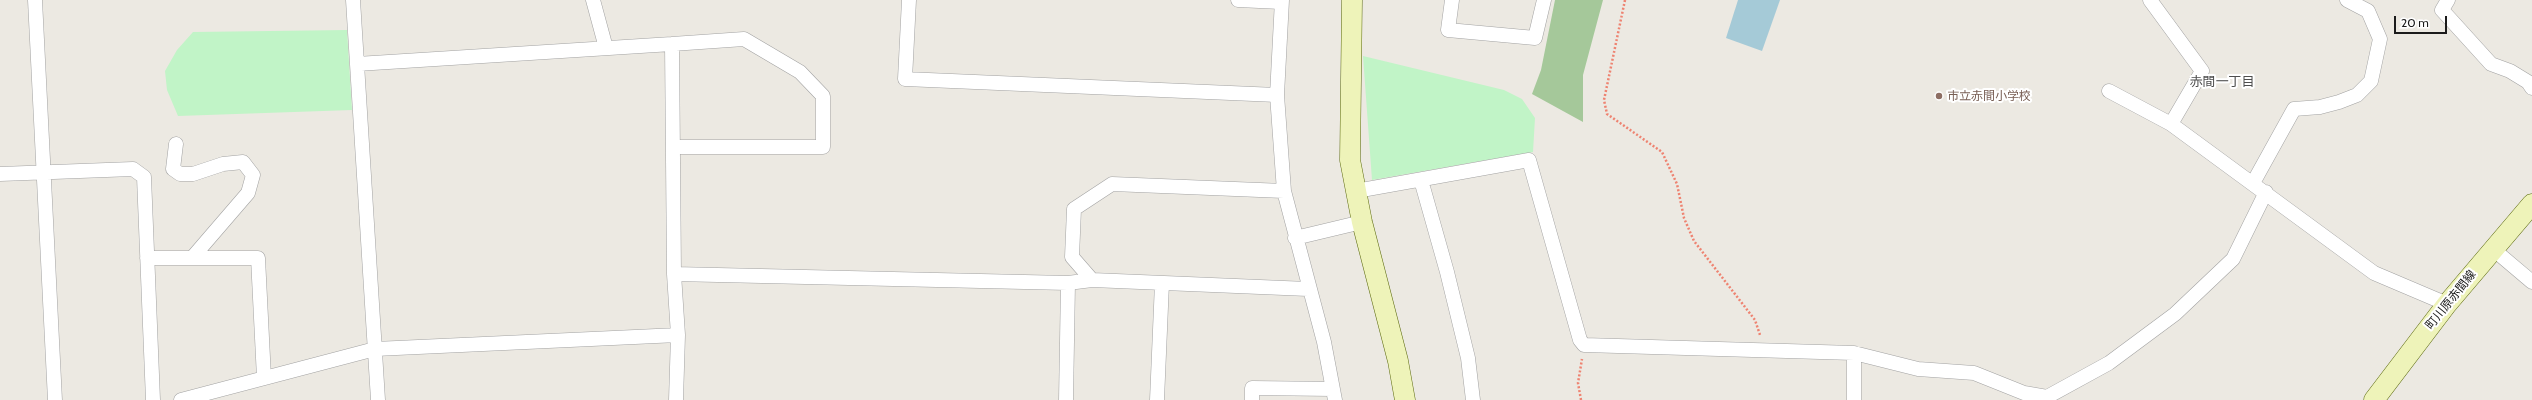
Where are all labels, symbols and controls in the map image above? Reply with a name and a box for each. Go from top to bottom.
scale bar [2396,8,2449,34]
text: 20 m [2401,15,2429,30]
district label: 赤間一丁目 [2190,74,2254,90]
place label: 市立赤間小学校 [1947,89,2031,103]
marker: 市立赤間小学校 [1934,91,1944,101]
street label: 町川原赤間線 [2423,267,2479,333]

